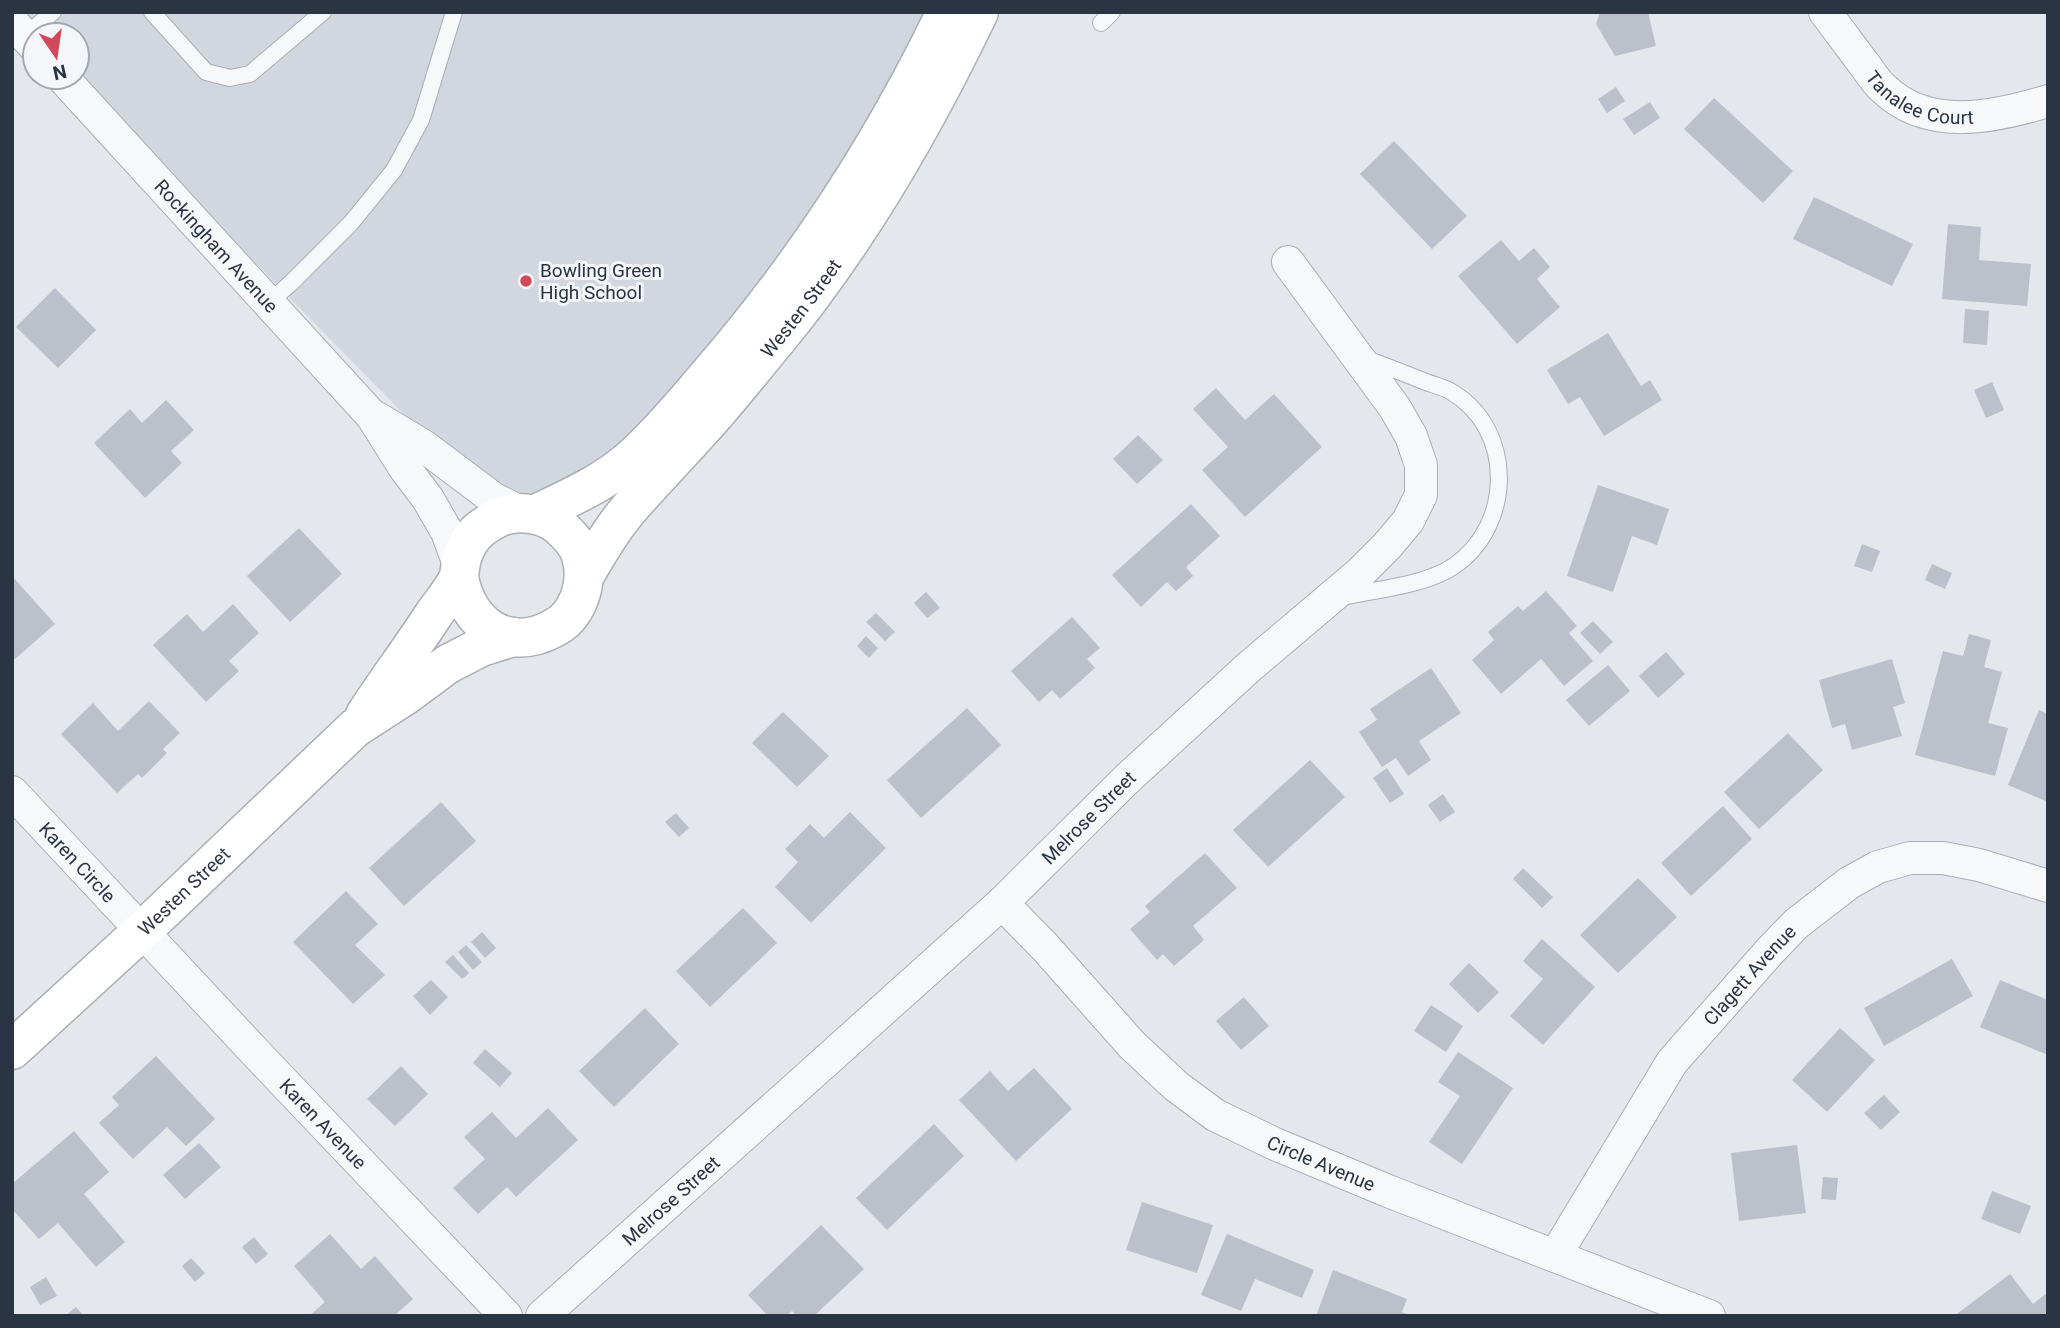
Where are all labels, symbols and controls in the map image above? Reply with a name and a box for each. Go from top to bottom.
north arrow [21,21,91,91]
text: N [51,59,69,85]
street label: Tanalee Court [1861,66,1974,129]
street label: Rockingham Avenue [150,175,283,317]
street label: Westen Street [756,255,846,362]
place label: Bowling Green High School [540,259,662,304]
marker: Bowling Green High School [518,273,534,289]
street label: Melrose Street [1037,766,1140,869]
street label: Karen Circle [34,817,121,907]
street label: Westen Street [133,842,235,940]
street label: Clagett Avenue [1698,920,1801,1030]
street label: Karen Avenue [275,1074,372,1174]
street label: Circle Avenue [1263,1130,1379,1196]
street label: Melrose Street [617,1151,724,1250]

